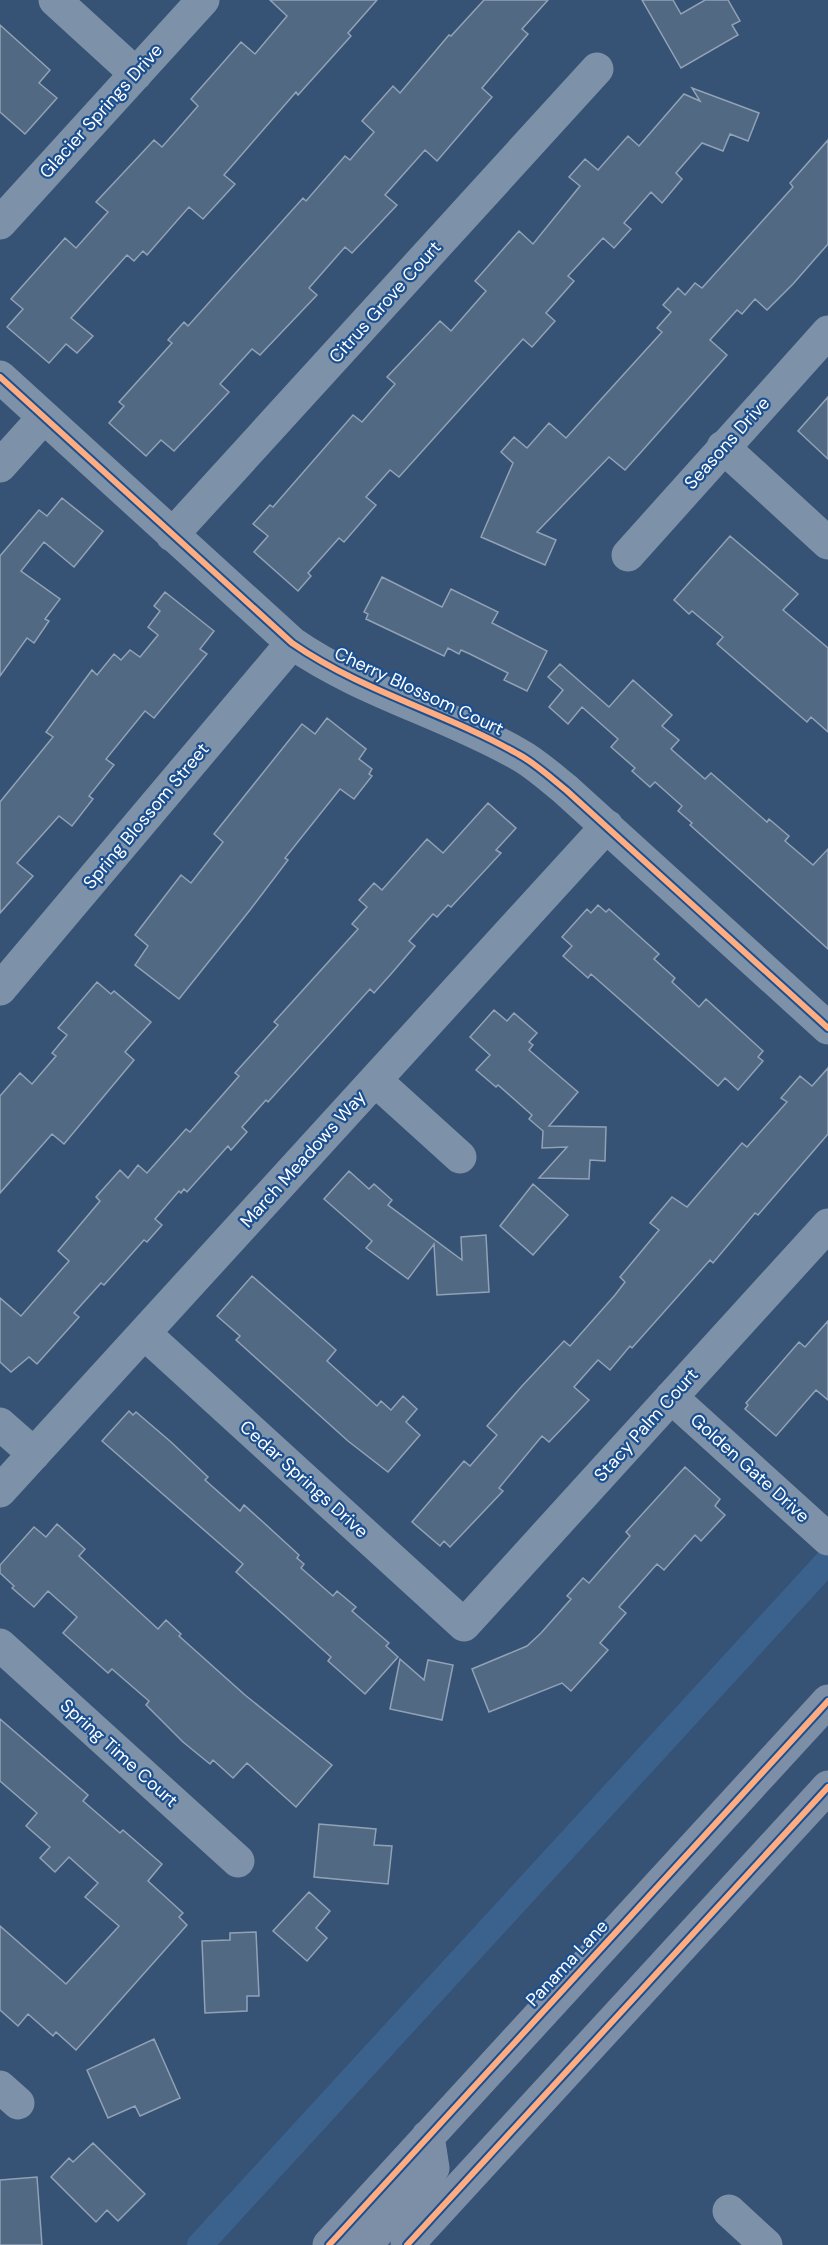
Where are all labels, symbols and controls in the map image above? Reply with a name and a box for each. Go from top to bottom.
street label: Glacier Springs Drive [34,39,168,183]
street label: Citrus Grove Court [324,236,446,368]
street label: Seasons Drive [679,392,775,494]
street label: Cherry Blossom Court [330,641,508,741]
street label: Spring Blossom Street [78,738,214,894]
street label: March Meadows Way [235,1085,371,1233]
street label: Stacy Palm Court [589,1363,703,1487]
street label: Golden Gate Drive [685,1408,815,1528]
street label: Cedar Springs Drive [235,1415,373,1543]
street label: Spring Time Court [55,1694,183,1812]
street label: Panama Lane [521,1914,613,2012]

